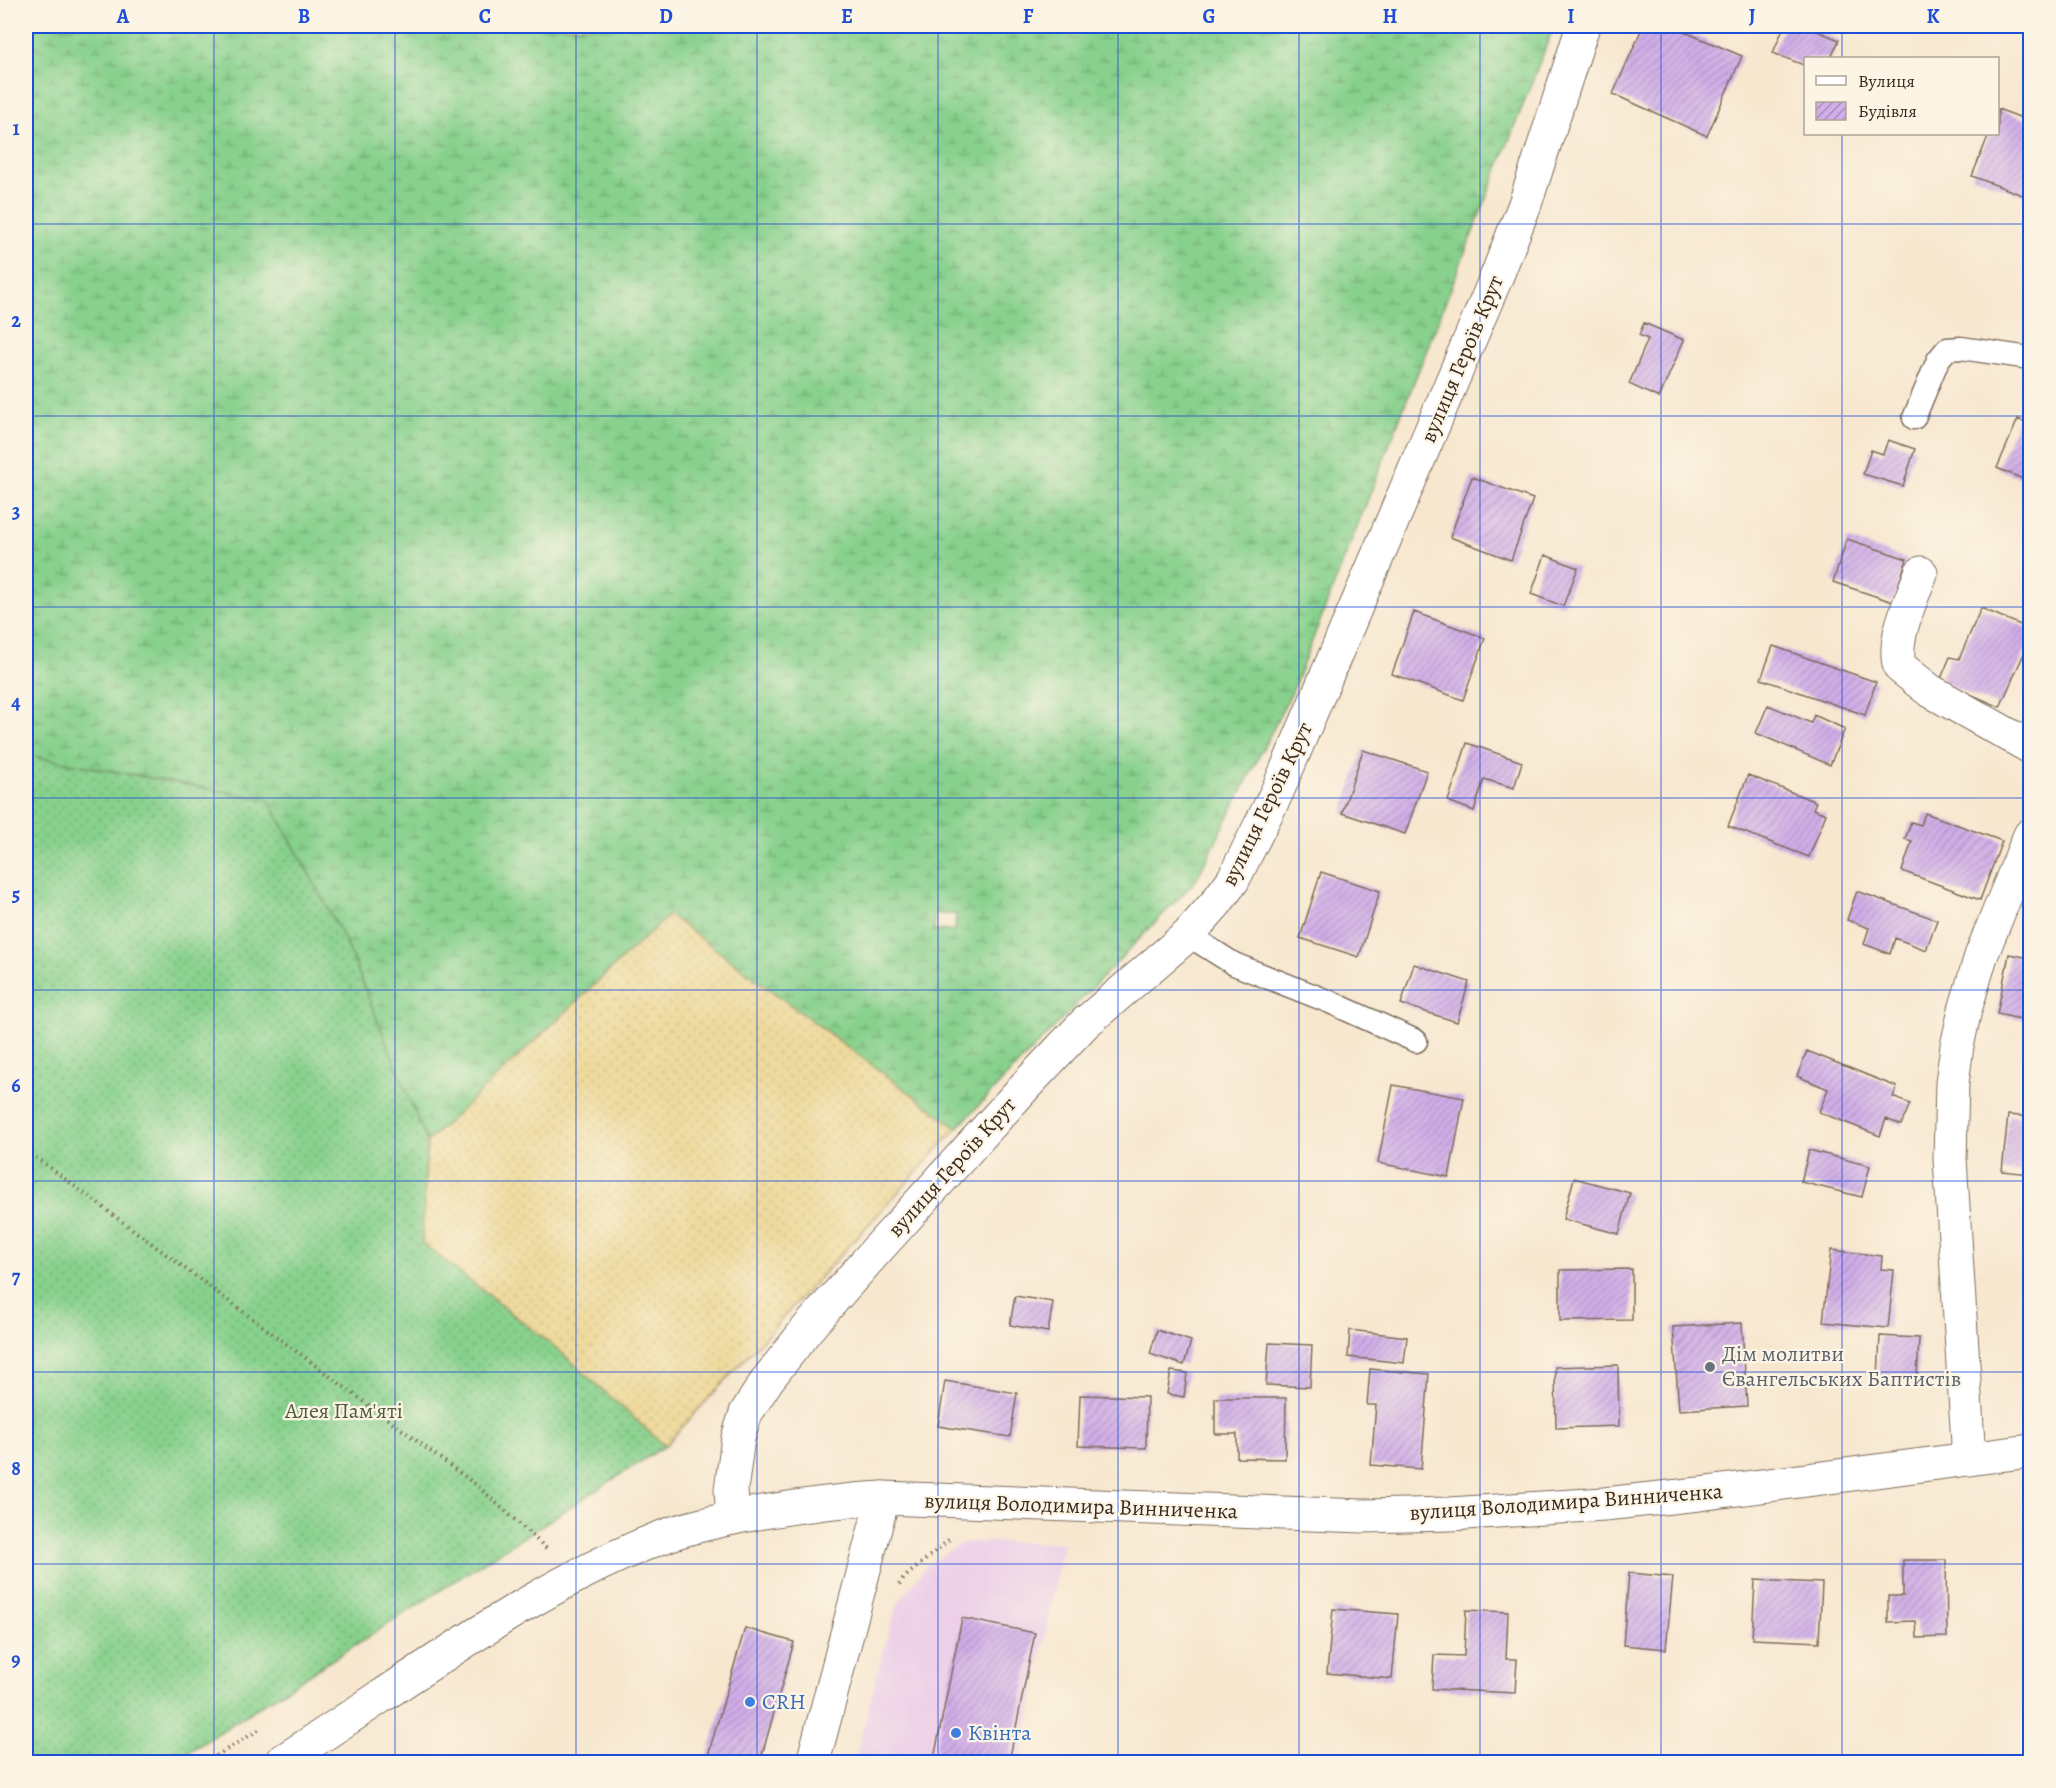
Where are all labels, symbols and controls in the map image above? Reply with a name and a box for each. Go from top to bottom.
text: A [116,3,130,30]
text: B [298,3,310,30]
text: C [479,3,491,30]
text: D [659,3,673,30]
text: E [841,3,853,30]
text: F [1023,3,1034,30]
text: G [1202,3,1216,30]
text: H [1383,3,1398,30]
text: I [1567,3,1575,30]
text: J [1749,3,1756,30]
text: K [1926,3,1940,30]
legend [1804,57,1999,135]
text: Вулиця [1858,69,1915,93]
text: Будівля [1858,99,1917,123]
text: 1 [12,115,20,142]
street label: вулиця Героїв Крут [1413,271,1511,447]
text: 2 [11,307,21,334]
text: 3 [12,498,20,525]
text: 4 [11,689,21,716]
street label: вулиця Героїв Крут [1214,717,1320,891]
text: 5 [12,881,20,908]
text: 6 [11,1072,21,1099]
street label: вулиця Героїв Крут [881,1090,1023,1244]
text: 7 [12,1263,21,1290]
place label: Дім молитви Євангельських Баптистів [1722,1339,1961,1394]
marker: Дім молитви Євангельських Баптистів [1703,1360,1717,1374]
park label: Алея Пам'яті [284,1396,403,1426]
text: 8 [11,1455,21,1482]
street label: вулиця Володимира Винниченка [1408,1476,1724,1528]
street label: вулиця Володимира Винниченка [924,1486,1239,1526]
text: 9 [11,1646,21,1673]
place label: CRH [762,1687,806,1717]
marker: CRH [743,1695,757,1709]
place label: Квінта [968,1718,1032,1748]
marker: Квінта [949,1726,963,1740]

